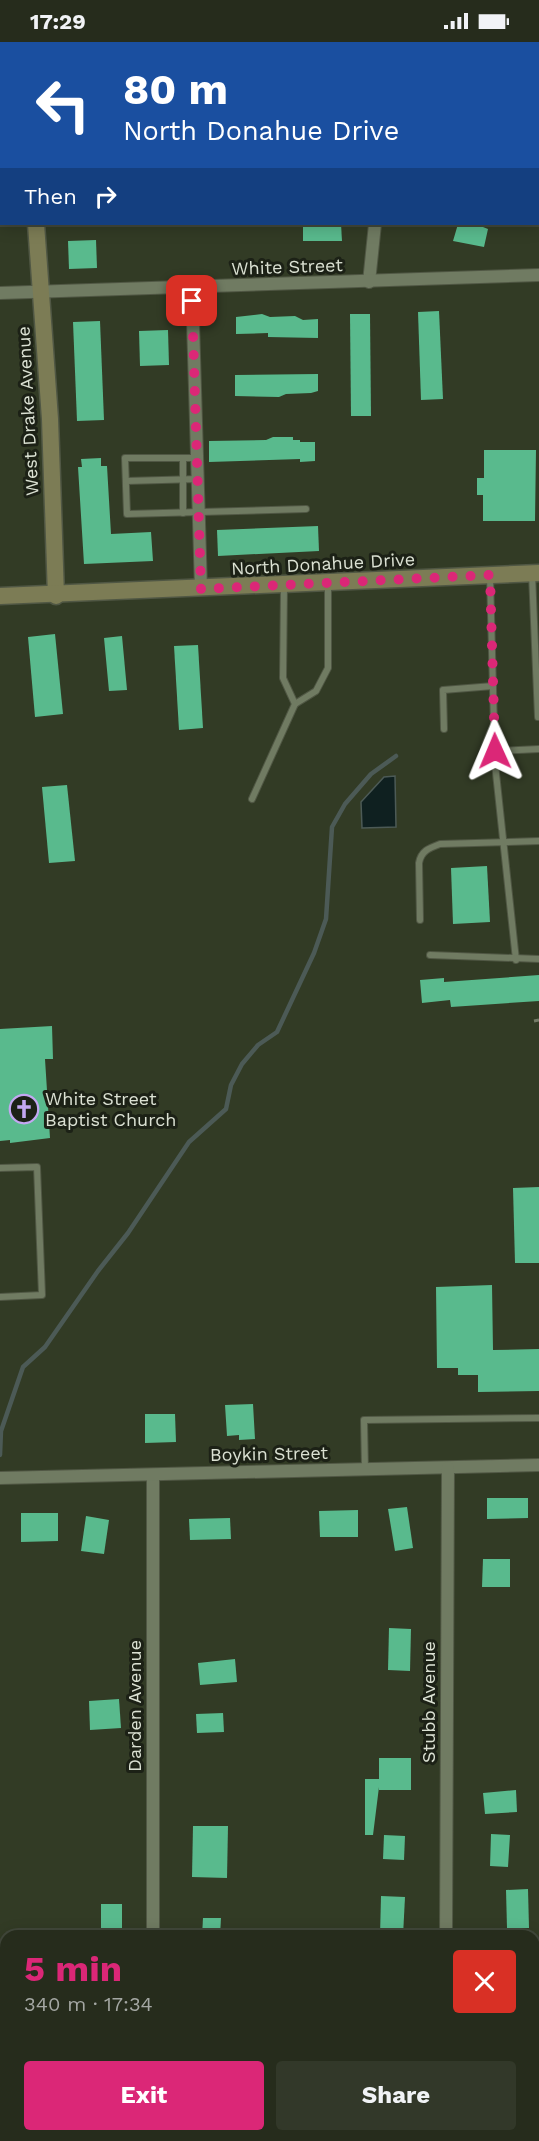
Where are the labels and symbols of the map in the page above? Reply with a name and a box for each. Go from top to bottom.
street label: White Street [231,254,344,279]
pin [166,275,217,326]
street label: West Drake Avenue [13,326,42,496]
street label: North Donahue Drive [230,548,415,579]
position arrow [463,719,527,783]
place label: White Street Baptist Church [45,1088,176,1130]
church icon: White Street Baptist Church [8,1093,40,1125]
street label: Boykin Street [210,1442,329,1465]
street label: Darden Avenue [124,1640,145,1772]
street label: Stubb Avenue [418,1641,439,1763]

